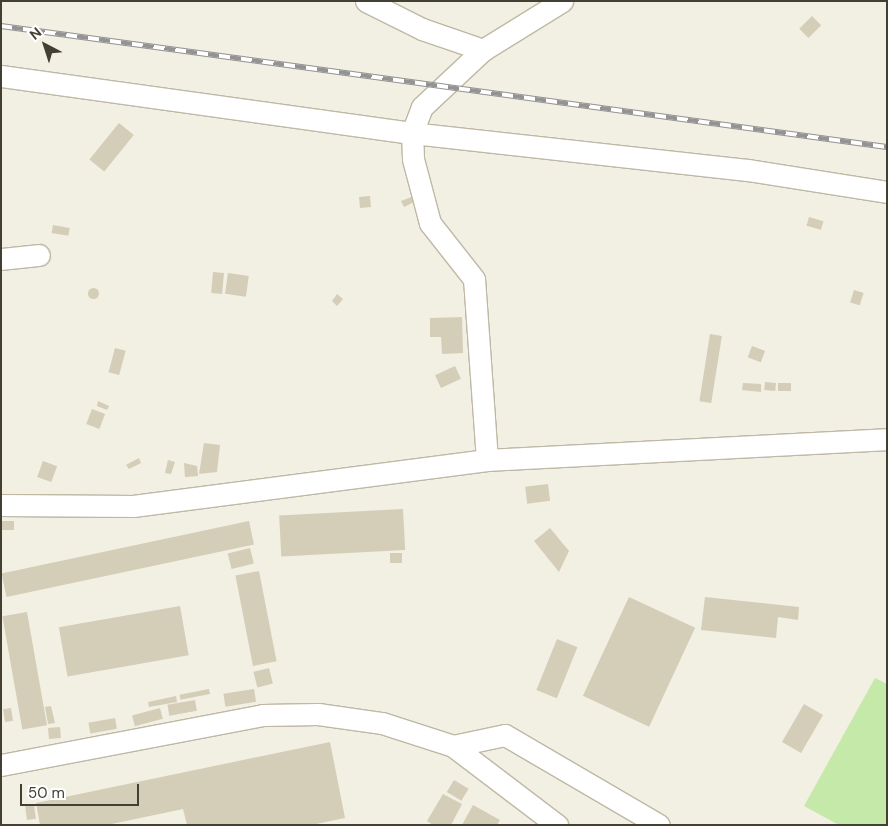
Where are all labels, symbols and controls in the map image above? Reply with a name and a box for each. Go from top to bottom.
north arrow [20,20,70,70]
text: N [26,23,45,44]
scale bar [22,774,141,806]
text: 50 m [28,783,65,803]

